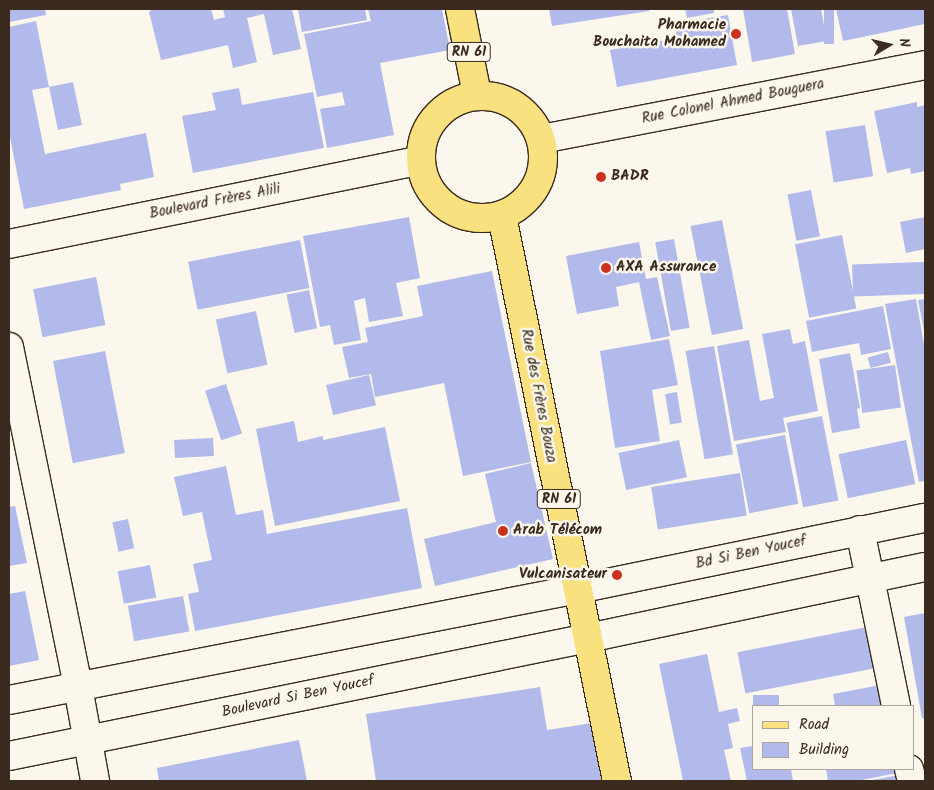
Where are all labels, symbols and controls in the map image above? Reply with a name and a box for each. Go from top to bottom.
place label: Pharmacie Bouchaita Mohamed [593,16,726,51]
north arrow [864,20,914,70]
marker: Pharmacie Bouchaita Mohamed [730,28,742,40]
text: N [892,37,915,49]
road number: RN 61 [446,41,492,64]
street label: Rue Colonel Ahmed Bouguera [640,75,826,129]
place label: BADR [611,168,649,186]
marker: BADR [595,171,607,183]
street label: Boulevard Frères Alili [148,180,282,224]
place label: AXA Assurance [616,259,716,277]
marker: AXA Assurance [600,262,612,274]
street label: Rue des Frères Bouza [516,327,560,465]
road number: RN 61 [536,488,582,510]
place label: Arab Télécom [513,522,602,540]
marker: Arab Télécom [497,525,509,537]
street label: Bd Si Ben Youcef [694,532,808,574]
place label: Vulcanisateur [519,566,607,584]
marker: Vulcanisateur [611,569,623,581]
street label: Boulevard Si Ben Youcef [220,672,376,722]
legend [752,705,914,770]
text: Road [799,713,829,737]
text: Building [799,738,849,762]

